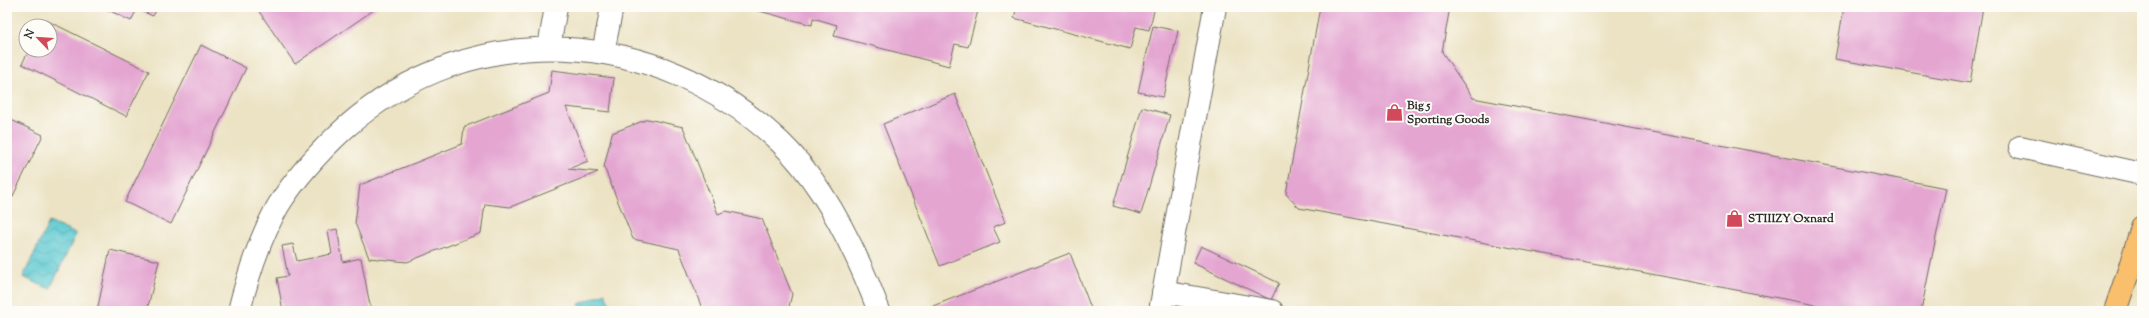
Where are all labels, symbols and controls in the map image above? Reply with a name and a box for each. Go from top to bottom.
north arrow [18,18,58,58]
text: N [20,27,39,42]
place label: Big 5 Sporting Goods [1406,97,1489,129]
shop icon: Big 5 Sporting Goods [1384,103,1404,123]
shop icon: STIIIZY Oxnard [1725,209,1745,229]
place label: STIIIZY Oxnard [1748,210,1834,228]

